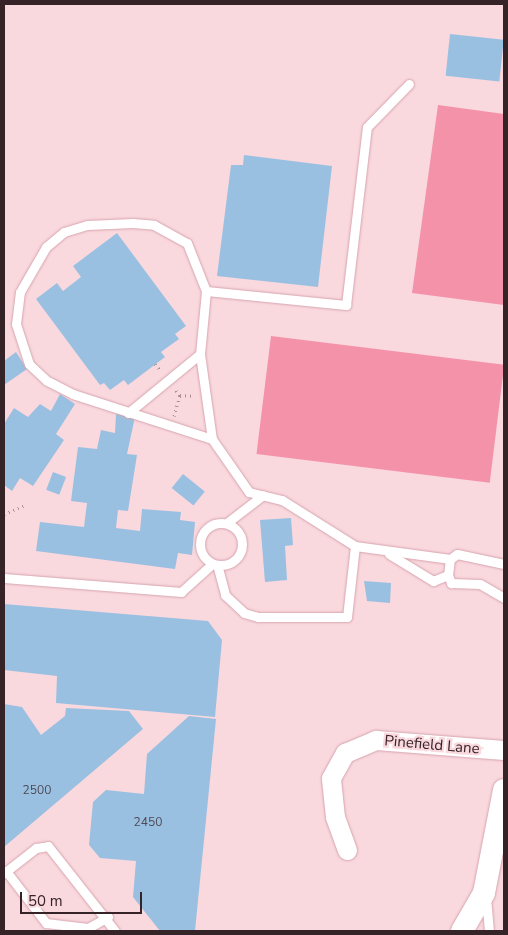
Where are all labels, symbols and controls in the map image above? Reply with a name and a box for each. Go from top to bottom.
street label: Pinefield Lane [384,732,480,758]
house number: 2500 [23,784,51,798]
house number: 2450 [134,816,162,830]
scale bar [22,882,145,914]
text: 50 m [28,891,63,911]

